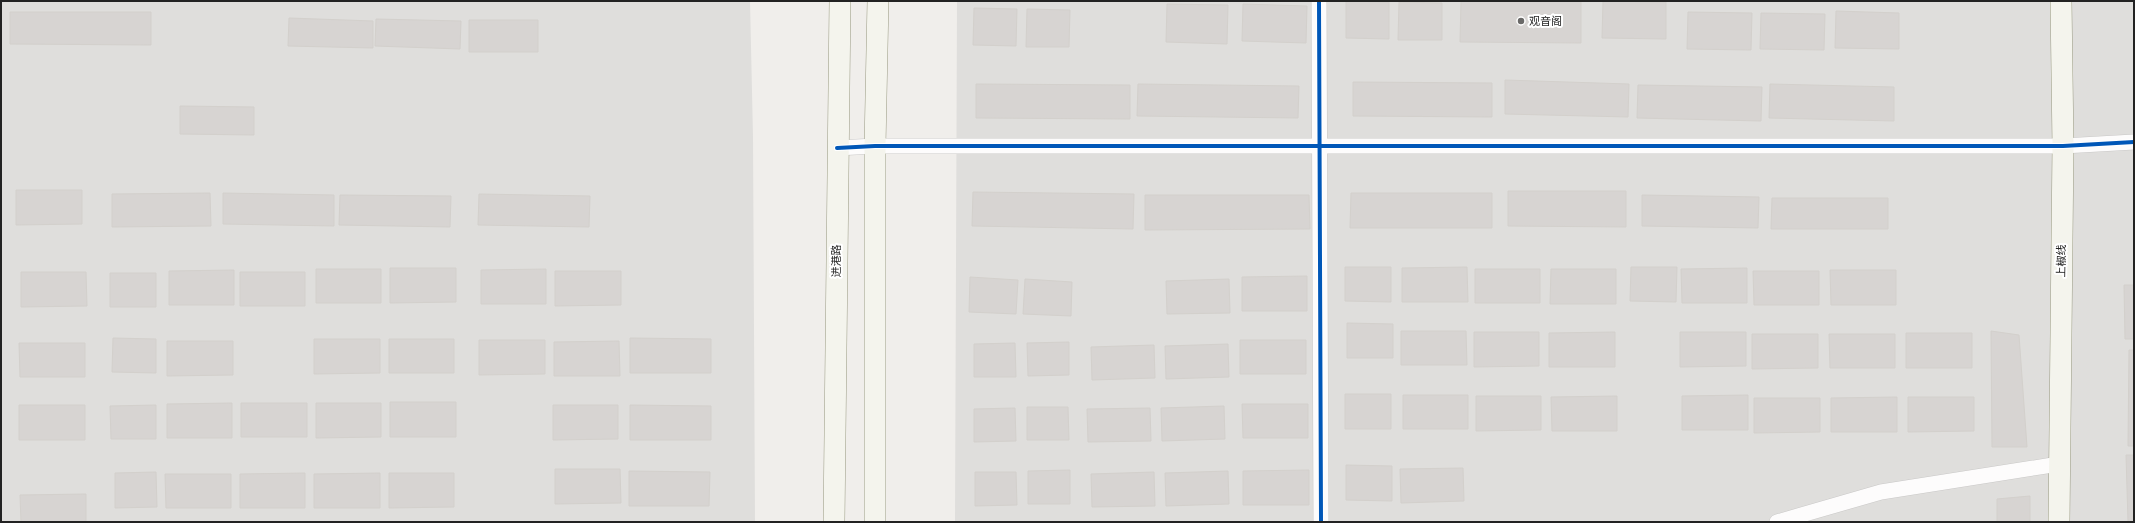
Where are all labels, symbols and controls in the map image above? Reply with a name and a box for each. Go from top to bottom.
place label: 观音阁 [1529,13,1562,29]
marker: 观音阁 [1516,16,1526,26]
street label: 上椒线 [2053,244,2069,278]
street label: 进港路 [828,245,844,278]

